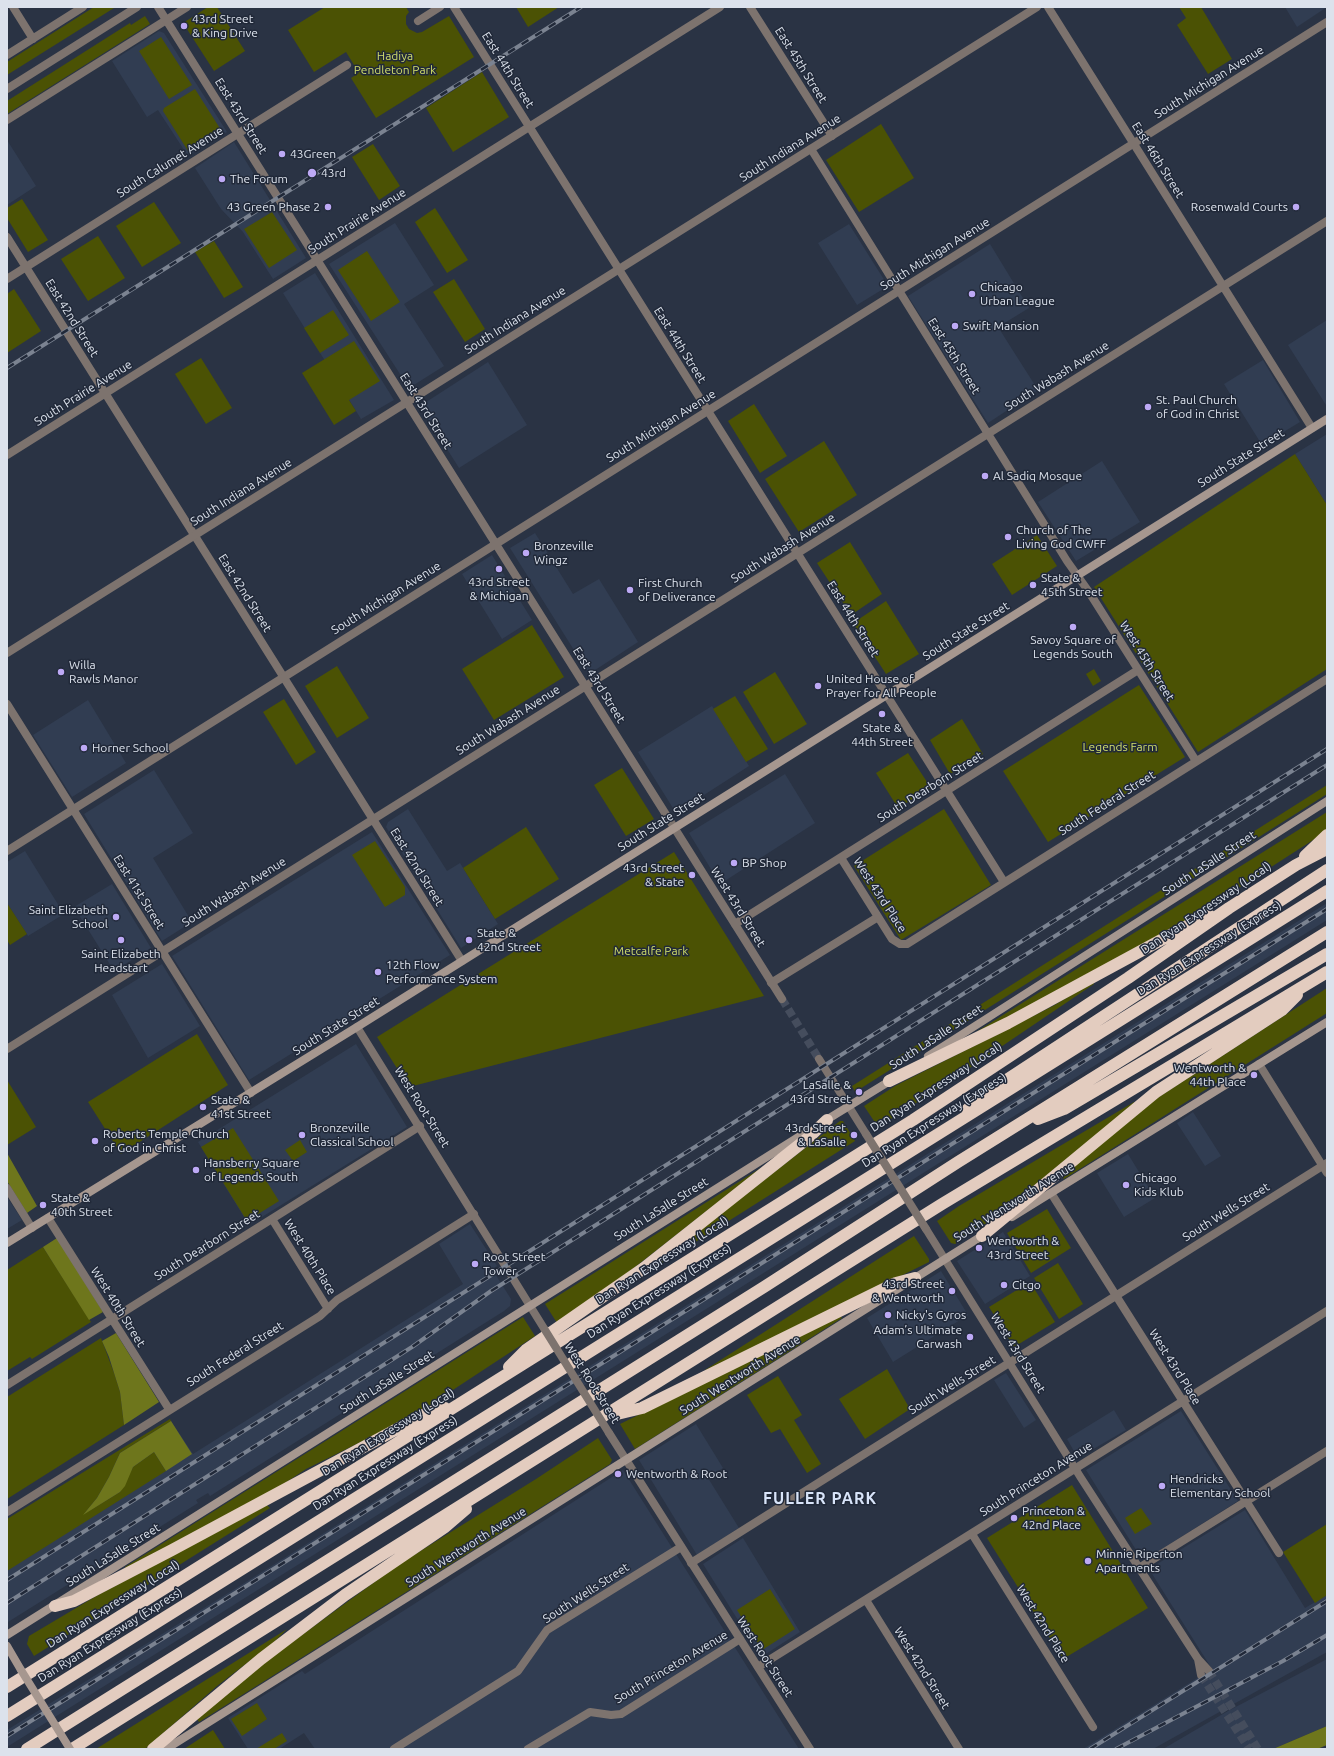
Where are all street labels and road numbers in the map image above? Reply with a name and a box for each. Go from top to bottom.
street label: East 45th Street [772,24,830,106]
street label: East 44th Street [479,29,537,111]
street label: South Michigan Avenue [1152,42,1266,122]
street label: East 43rd Street [212,75,270,157]
street label: South Indiana Avenue [737,111,843,185]
street label: East 46th Street [1129,119,1187,201]
street label: South Calumet Avenue [114,123,226,201]
street label: South Prairie Avenue [305,185,409,257]
street label: South Michigan Avenue [878,214,992,294]
street label: East 42nd Street [42,276,102,360]
street label: South Indiana Avenue [462,283,568,357]
street label: East 44th Street [651,304,709,386]
street label: East 45th Street [925,315,983,397]
street label: South Wabash Avenue [1002,338,1112,414]
street label: South Prairie Avenue [31,357,135,429]
street label: East 43rd Street [397,370,455,452]
street label: South Michigan Avenue [604,386,718,466]
street label: South State Street [1195,426,1287,490]
street label: South Indiana Avenue [188,455,294,529]
street label: South Wabash Avenue [728,510,838,586]
street label: East 42nd Street [215,551,275,635]
street label: South Michigan Avenue [329,558,443,638]
street label: East 44th Street [824,578,882,660]
street label: South State Street [920,599,1012,663]
street label: West 45th Street [1117,618,1177,704]
street label: East 43rd Street [570,644,628,726]
street label: South Wabash Avenue [453,682,563,758]
street label: South Dearborn Street [874,749,986,825]
street label: South Federal Street [1056,767,1158,839]
street label: South State Street [615,790,707,854]
street label: East 42nd Street [387,825,447,909]
street label: South LaSalle Street [1160,827,1258,899]
street label: East 41st Street [110,852,168,932]
street label: South Wabash Avenue [179,854,289,930]
street label: West 43rd Place [850,855,910,935]
street label: Dan Ryan Expressway (Local) [1138,859,1274,957]
street label: West 43rd Street [708,864,768,950]
street label: Dan Ryan Expressway (Express) [1134,897,1284,999]
street label: South State Street [290,994,382,1058]
street label: South LaSalle Street [887,1001,985,1073]
street label: Dan Ryan Expressway (Local) [867,1039,1005,1135]
street label: West Root Street [391,1064,453,1150]
street label: Dan Ryan Expressway (Express) [859,1069,1009,1171]
street label: South Wentworth Avenue [951,1159,1077,1245]
street label: South LaSalle Street [611,1174,711,1244]
street label: South Wells Street [1180,1179,1272,1245]
street label: South Dearborn Street [151,1207,263,1283]
street label: Dan Ryan Expressway (Local) [593,1213,731,1307]
street label: West 40th Place [281,1216,339,1298]
street label: Dan Ryan Expressway (Express) [584,1240,734,1342]
street label: West 40th Street [88,1264,148,1350]
street label: West 43rd Street [988,1310,1048,1396]
street label: South Federal Street [184,1318,286,1390]
street label: West 43rd Place [1146,1326,1204,1408]
street label: South Wentworth Avenue [677,1332,803,1418]
street label: West Root Street [561,1340,623,1426]
street label: South LaSalle Street [337,1347,437,1417]
street label: South Wells Street [906,1352,998,1418]
street label: Dan Ryan Expressway (Local) [319,1385,457,1479]
street label: Dan Ryan Expressway (Express) [310,1412,460,1514]
street label: South Princeton Avenue [977,1438,1095,1520]
street label: South Wentworth Avenue [403,1504,529,1590]
street label: South LaSalle Street [63,1520,163,1590]
street label: Dan Ryan Expressway (Local) [44,1557,182,1651]
street label: South Wells Street [540,1560,632,1626]
street label: West 42nd Place [1013,1582,1073,1666]
street label: Dan Ryan Expressway (Express) [35,1584,185,1686]
street label: West Root Street [734,1614,796,1700]
street label: West 42nd Street [891,1624,953,1712]
street label: South Princeton Avenue [612,1627,730,1707]

